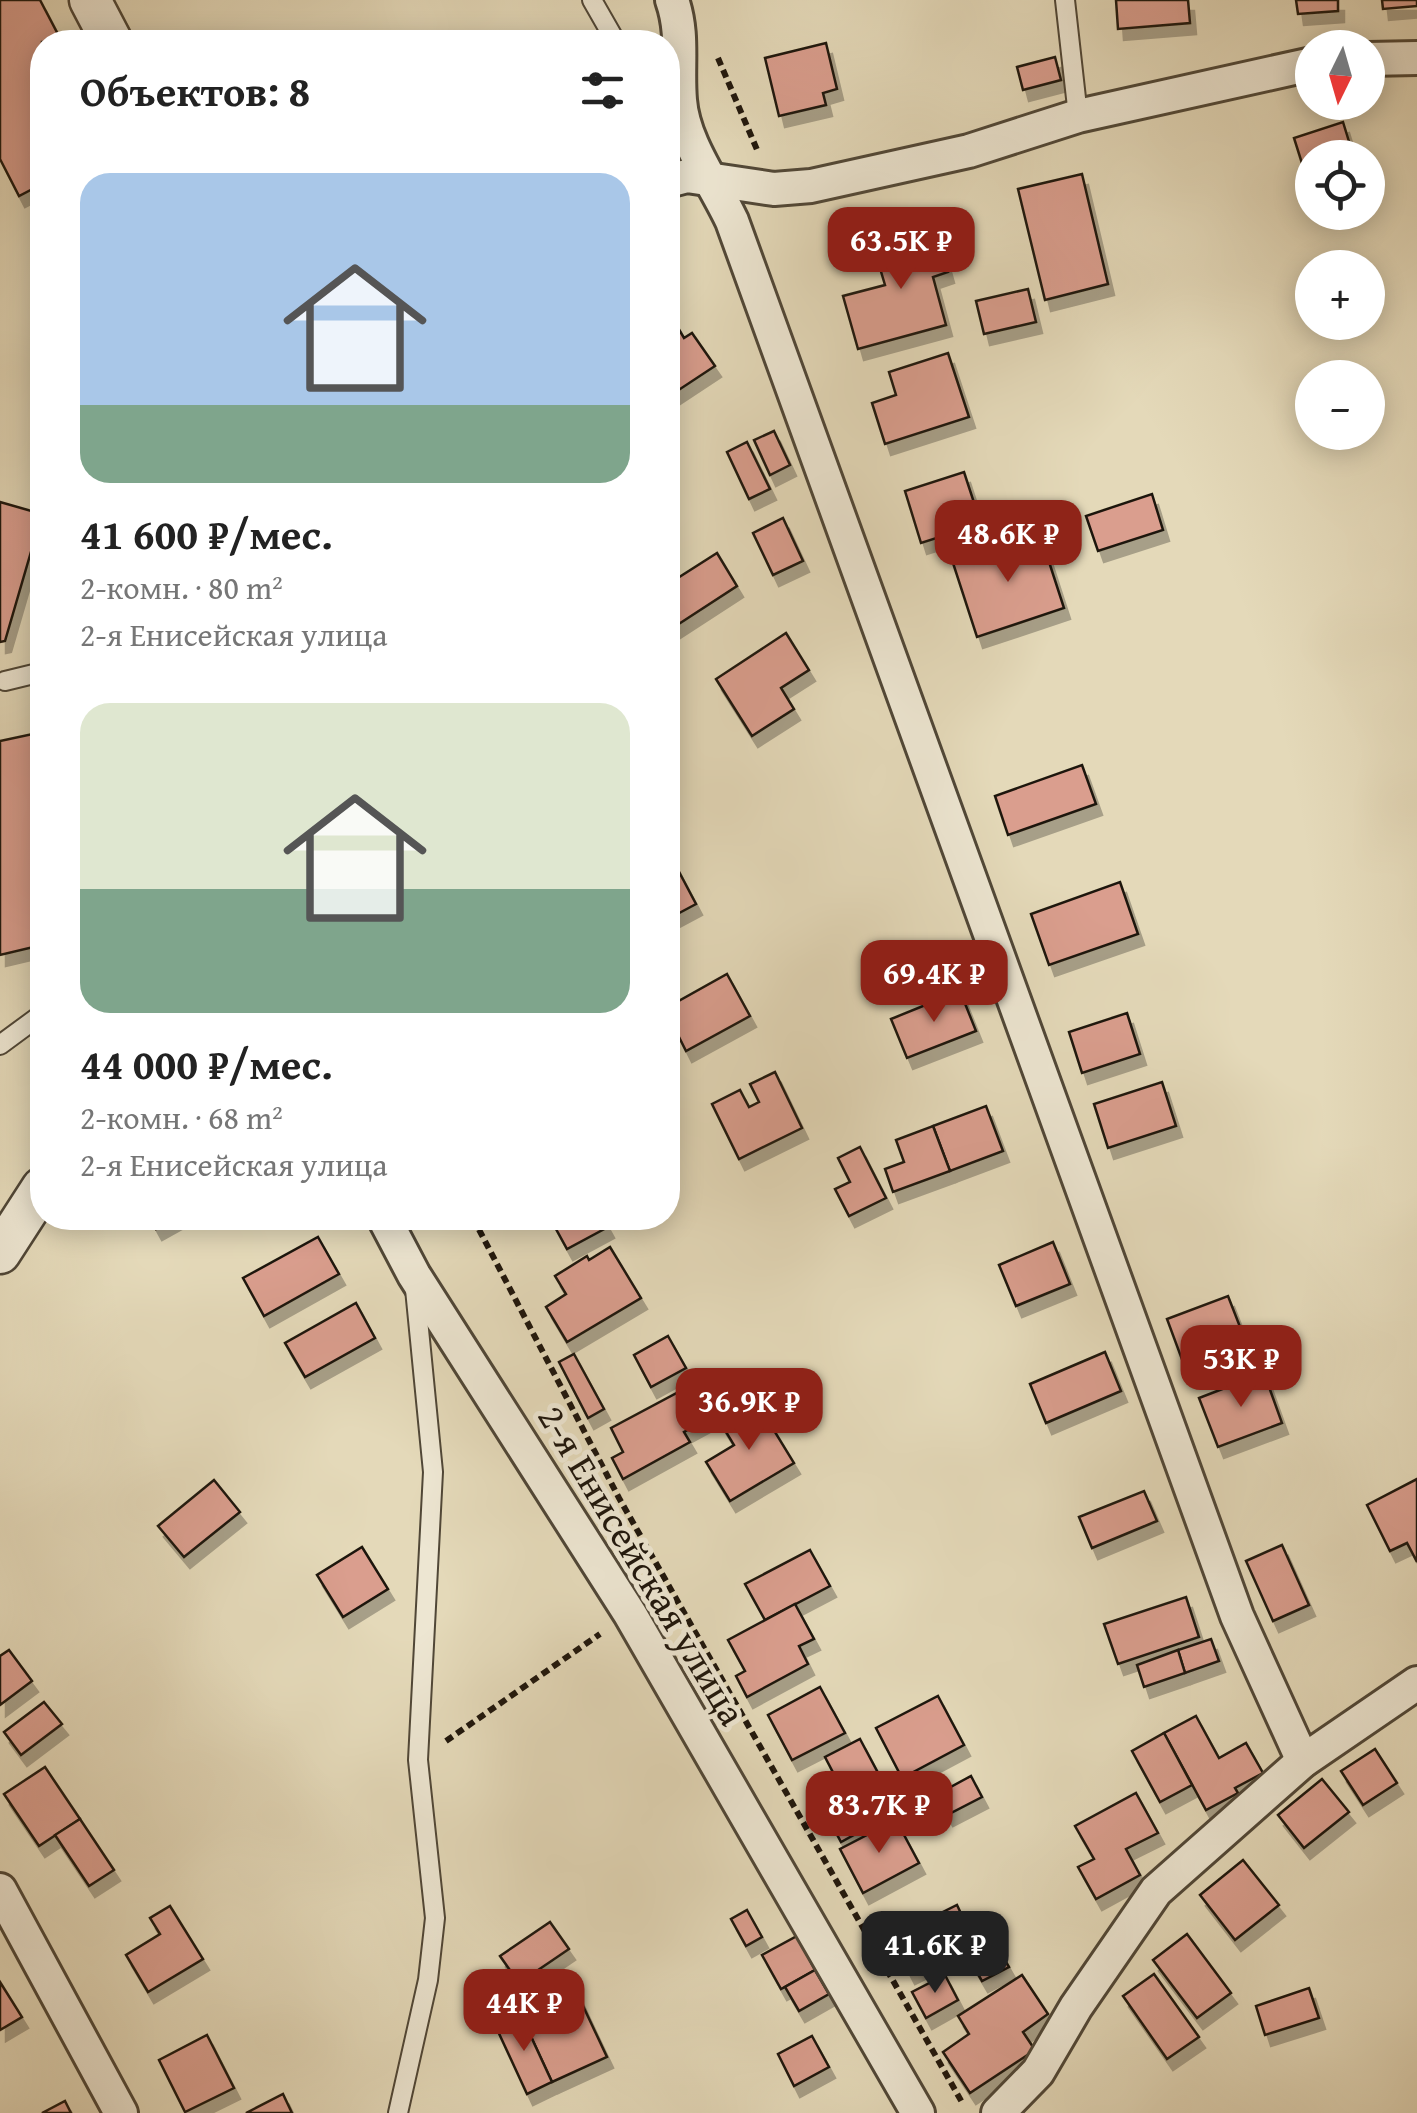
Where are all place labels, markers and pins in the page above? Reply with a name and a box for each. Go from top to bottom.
pin: 63.5K ₽ [809,207,993,292]
pin: 48.6K ₽ [916,500,1100,585]
pin: 69.4K ₽ [842,940,1026,1025]
pin: 53K ₽ [1171,1325,1311,1410]
pin: 36.9K ₽ [657,1368,841,1453]
pin: 83.7K ₽ [787,1771,971,1856]
pin: 41.6K ₽ [843,1911,1027,1996]
pin: 44K ₽ [454,1969,594,2054]

